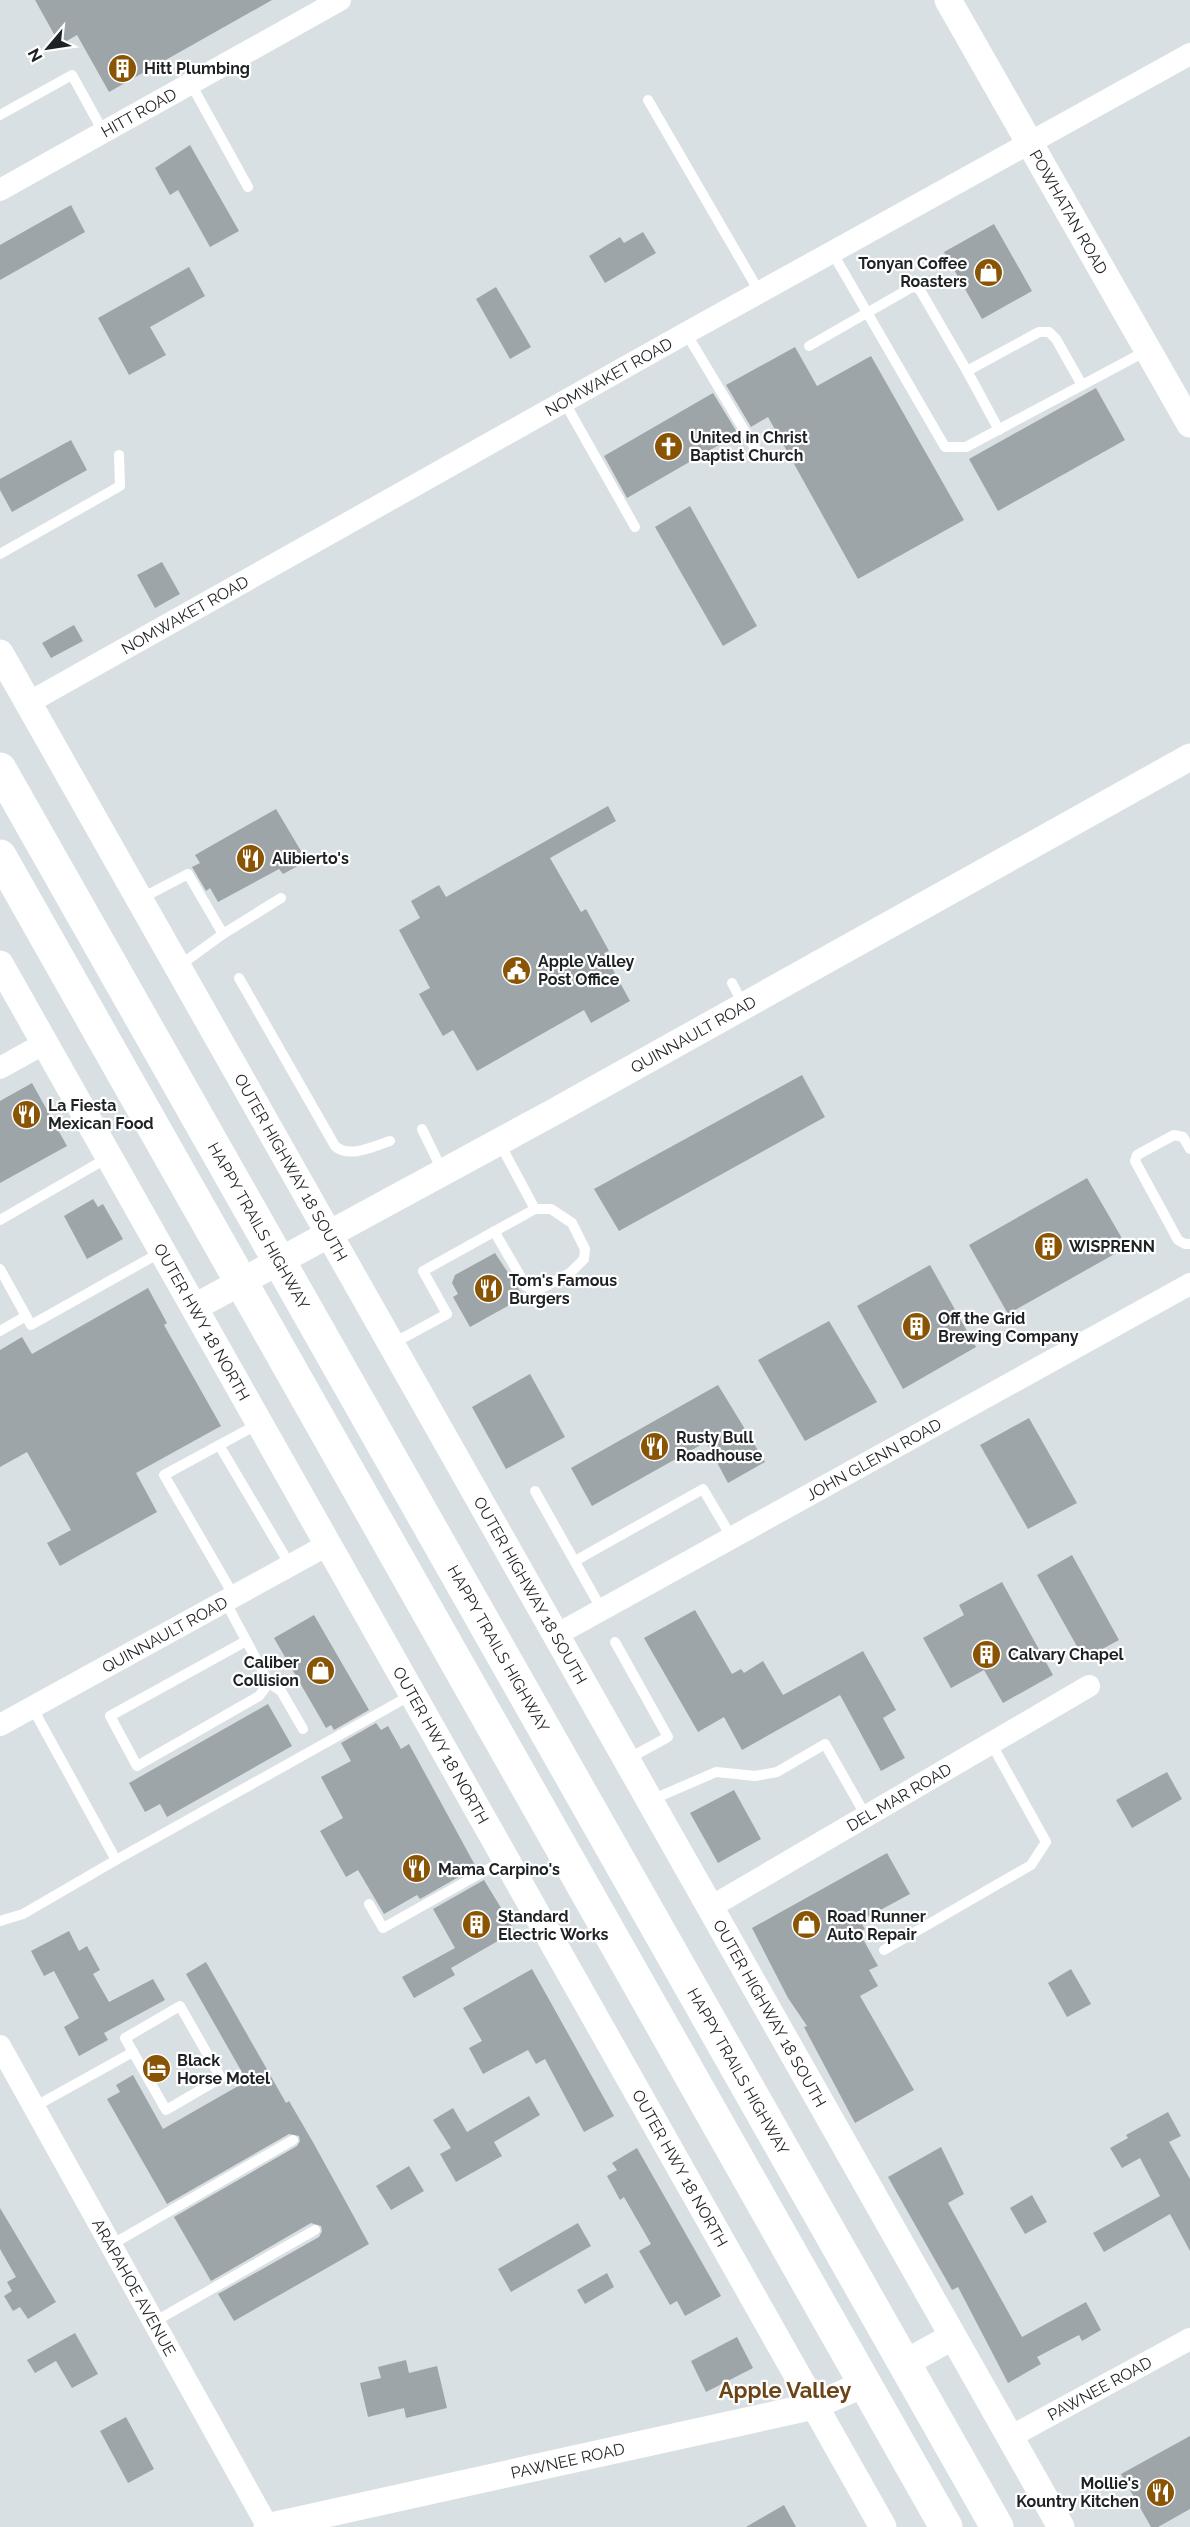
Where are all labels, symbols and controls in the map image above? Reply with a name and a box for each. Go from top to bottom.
north arrow [18,18,78,78]
text: N [24,45,47,65]
building icon: Hitt Plumbing [107,52,139,84]
place label: Hitt Plumbing [144,59,250,78]
street label: HITT ROAD [98,84,180,141]
street label: POWHATAN ROAD [1026,147,1112,278]
place label: Tonyan Coffee Roasters [858,254,967,291]
shop icon: Tonyan Coffee Roasters [972,256,1004,288]
street label: NOMWAKET ROAD [542,334,676,420]
place label: United in Christ Baptist Church [690,428,808,465]
church icon: United in Christ Baptist Church [653,430,685,462]
street label: NOMWAKET ROAD [118,572,252,658]
restaurant icon: Alibierto's [235,842,267,874]
place label: Alibierto's [272,849,349,868]
place label: Apple Valley Post Office [538,952,635,989]
public building icon: Apple Valley Post Office [501,954,533,986]
street label: QUINNAULT ROAD [627,992,759,1077]
street label: OUTER HIGHWAY 18 SOUTH [230,1070,351,1265]
place label: La Fiesta Mexican Food [48,1096,154,1133]
restaurant icon: La Fiesta Mexican Food [11,1098,43,1130]
street label: HAPPY TRAILS HIGHWAY [204,1139,314,1313]
building icon: WISPRENN [1032,1230,1064,1262]
place label: WISPRENN [1069,1237,1155,1256]
street label: OUTER HWY 18 NORTH [150,1240,254,1404]
place label: Tom's Famous Burgers [509,1271,617,1308]
restaurant icon: Tom's Famous Burgers [472,1273,504,1305]
place label: Off the Grid Brewing Company [938,1309,1079,1346]
building icon: Off the Grid Brewing Company [901,1311,933,1343]
street label: JOHN GLENN ROAD [803,1415,945,1505]
place label: Rusty Bull Roadhouse [676,1428,763,1465]
restaurant icon: Rusty Bull Roadhouse [639,1430,671,1462]
street label: OUTER HIGHWAY 18 SOUTH [470,1493,591,1688]
street label: HAPPY TRAILS HIGHWAY [443,1562,553,1736]
street label: QUINNAULT ROAD [99,1593,231,1677]
building icon: Calvary Chapel [971,1638,1003,1670]
place label: Calvary Chapel [1008,1645,1125,1664]
place label: Caliber Collision [233,1653,299,1690]
shop icon: Caliber Collision [304,1655,336,1687]
street label: OUTER HWY 18 NORTH [389,1663,493,1827]
street label: DEL MAR ROAD [844,1760,955,1835]
restaurant icon: Mama Carpino's [401,1853,433,1885]
place label: Mama Carpino's [438,1860,560,1879]
place label: Standard Electric Works [498,1907,609,1944]
place label: Road Runner Auto Repair [827,1907,926,1944]
building icon: Standard Electric Works [461,1909,493,1941]
shop icon: Road Runner Auto Repair [790,1909,822,1941]
street label: OUTER HIGHWAY 18 SOUTH [709,1916,830,2110]
street label: HAPPY TRAILS HIGHWAY [683,1985,793,2159]
place label: Black Horse Motel [177,2051,271,2088]
hotel icon: Black Horse Motel [140,2053,172,2085]
street label: OUTER HWY 18 NORTH [628,2086,732,2250]
street label: ARAPAHOE AVENUE [88,2215,180,2359]
street label: PAWNEE ROAD [1044,2353,1155,2425]
district label: Apple Valley [719,2377,851,2403]
street label: PAWNEE ROAD [509,2439,627,2483]
place label: Mollie's Kountry Kitchen [1016,2474,1139,2511]
restaurant icon: Mollie's Kountry Kitchen [1144,2476,1176,2508]

